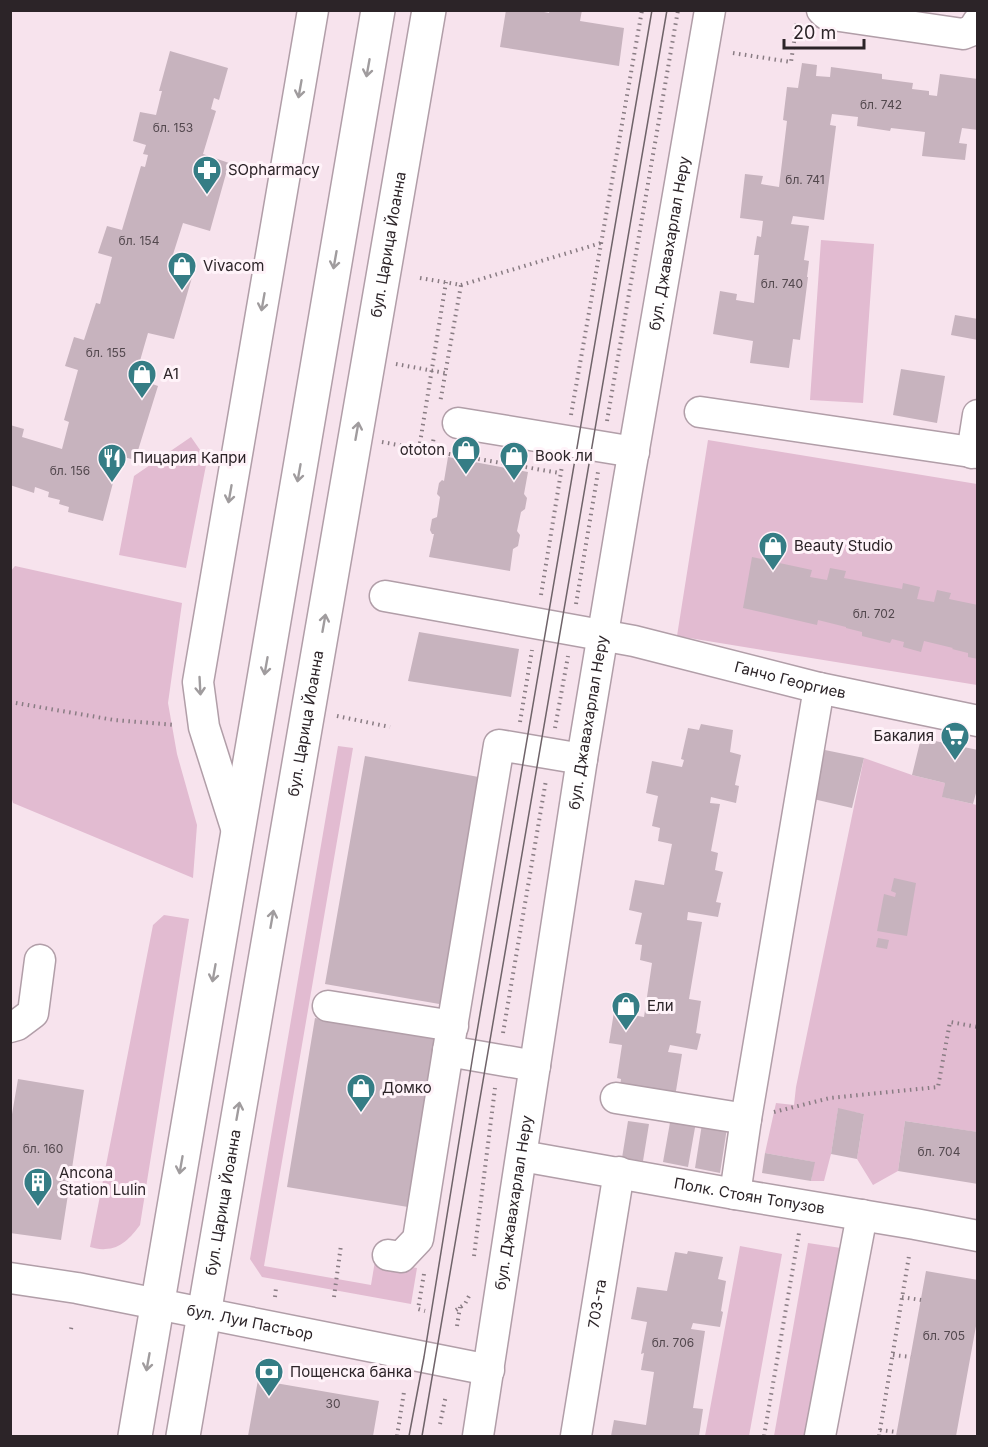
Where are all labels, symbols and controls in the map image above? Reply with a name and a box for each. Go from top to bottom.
scale bar [784,12,864,50]
text: 20 m [793,22,836,43]
one-way arrow [362,58,373,78]
one-way arrow [294,79,305,98]
house number: бл. 742 [860,97,902,112]
house number: бл. 153 [153,120,193,135]
pharmacy icon: SOpharmacy [191,154,223,196]
street label: бул. Джавахарлал Неру [645,154,694,332]
place label: SOpharmacy [228,160,320,179]
street label: бул. Царица Йоанна [366,170,410,319]
house number: бл. 741 [785,172,825,187]
house number: бл. 154 [119,233,160,248]
shop icon: Vivacom [166,250,198,292]
one-way arrow [330,250,341,270]
place label: Vivacom [203,256,264,275]
house number: бл. 740 [761,276,803,291]
one-way arrow [258,291,269,311]
house number: бл. 155 [86,345,126,360]
shop icon: A1 [126,358,158,400]
place label: A1 [163,364,179,383]
one-way arrow [352,422,363,441]
shop icon: ototon [450,434,482,476]
place label: ototon [400,440,445,459]
shop icon: Book ли [498,440,530,482]
restaurant icon: Пицария Капри [96,442,128,484]
place label: Book ли [535,446,593,465]
place label: Пицария Капри [133,448,246,467]
house number: бл. 156 [50,463,90,478]
one-way arrow [293,463,304,483]
one-way arrow [225,484,236,503]
shop icon: Beauty Studio [757,530,789,572]
place label: Beauty Studio [794,536,893,555]
house number: бл. 702 [853,606,895,621]
one-way arrow [319,614,330,634]
street label: бул. Джавахарлал Неру [564,633,612,811]
street label: бул. Царица Йоанна [283,649,327,798]
one-way arrow [261,655,272,675]
street label: Ганчо Георгиев [732,657,848,702]
one-way arrow [194,676,205,696]
supermarket icon: Бакалия [939,720,971,762]
place label: Бакалия [874,726,934,745]
one-way arrow [267,909,278,929]
one-way arrow [208,963,219,982]
shop icon: Ели [610,990,642,1032]
place label: Ели [647,996,674,1015]
shop icon: Домко [345,1072,377,1114]
place label: Домко [382,1078,432,1097]
one-way arrow [233,1101,244,1121]
street label: бул. Джавахарлал Неру [491,1113,536,1291]
street label: бул. Царица Йоанна [201,1128,245,1277]
house number: бл. 160 [23,1141,63,1156]
house number: бл. 704 [918,1144,961,1159]
one-way arrow [175,1155,186,1174]
place label: Ancona Station Lulin [59,1163,146,1199]
building icon: Ancona Station Lulin [22,1166,54,1208]
street label: Полк. Стоян Топузов [673,1173,826,1218]
street label: 703-та [584,1278,610,1330]
street label: бул. Луи Пастьор [185,1300,315,1344]
house number: бл. 705 [923,1328,965,1343]
house number: бл. 706 [652,1335,694,1350]
one-way arrow [142,1351,153,1371]
bank icon: Пощенска банка [253,1356,285,1398]
place label: Пощенска банка [290,1362,412,1381]
house number: 30 [326,1396,340,1411]

